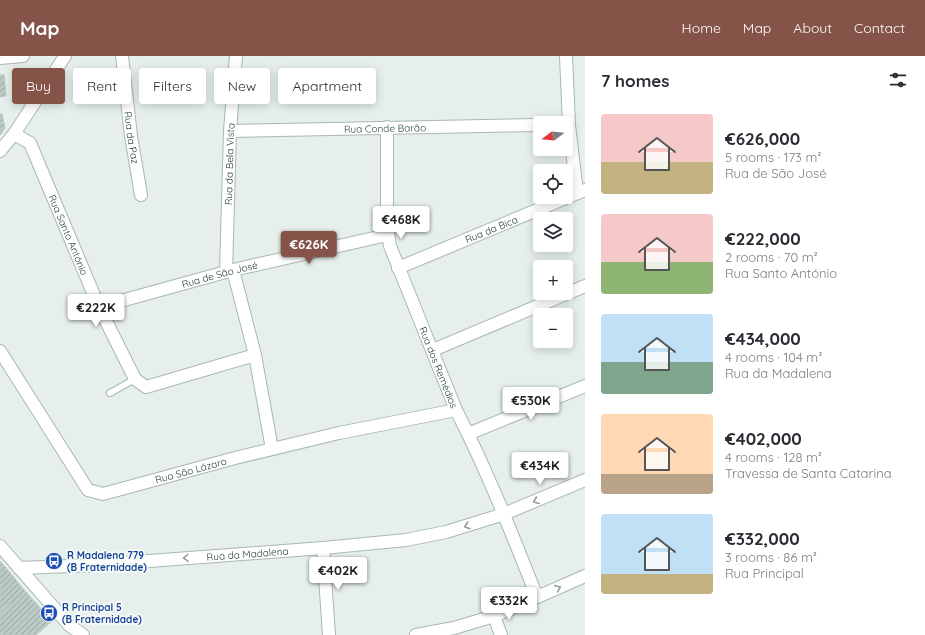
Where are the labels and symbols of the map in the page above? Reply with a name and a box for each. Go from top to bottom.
street label: Rua da Paz [121,111,142,165]
north arrow [533,116,573,156]
street label: Rua Conde Barão [344,121,426,136]
street label: Rua da Bela Vista [222,123,238,205]
street label: Rua Santo António [45,193,91,277]
pin: €468K [373,206,429,240]
street label: Rua da Bica [463,213,520,246]
pin: €626K [281,231,337,265]
street label: Rua de São José [180,259,259,291]
pin: €222K [68,294,124,328]
street label: Rua dos Remédios [416,325,461,410]
pin: €530K [503,387,559,421]
pin: €434K [512,452,568,486]
street label: Rua São Lázaro [154,455,228,486]
one-way arrow [533,496,540,504]
one-way arrow [464,521,471,530]
street label: Rua da Madalena [206,545,289,564]
place label: R Madalena 779 (B Fraternidade) [67,549,147,574]
bus stop icon: R Madalena 779 (B Fraternidade) [44,551,64,571]
one-way arrow [183,554,189,563]
pin: €402K [310,557,366,591]
one-way arrow [554,585,562,593]
pin: €332K [481,587,537,621]
place label: R Principal 5 (B Fraternidade) [62,601,142,626]
bus stop icon: R Principal 5 (B Fraternidade) [39,603,59,623]

